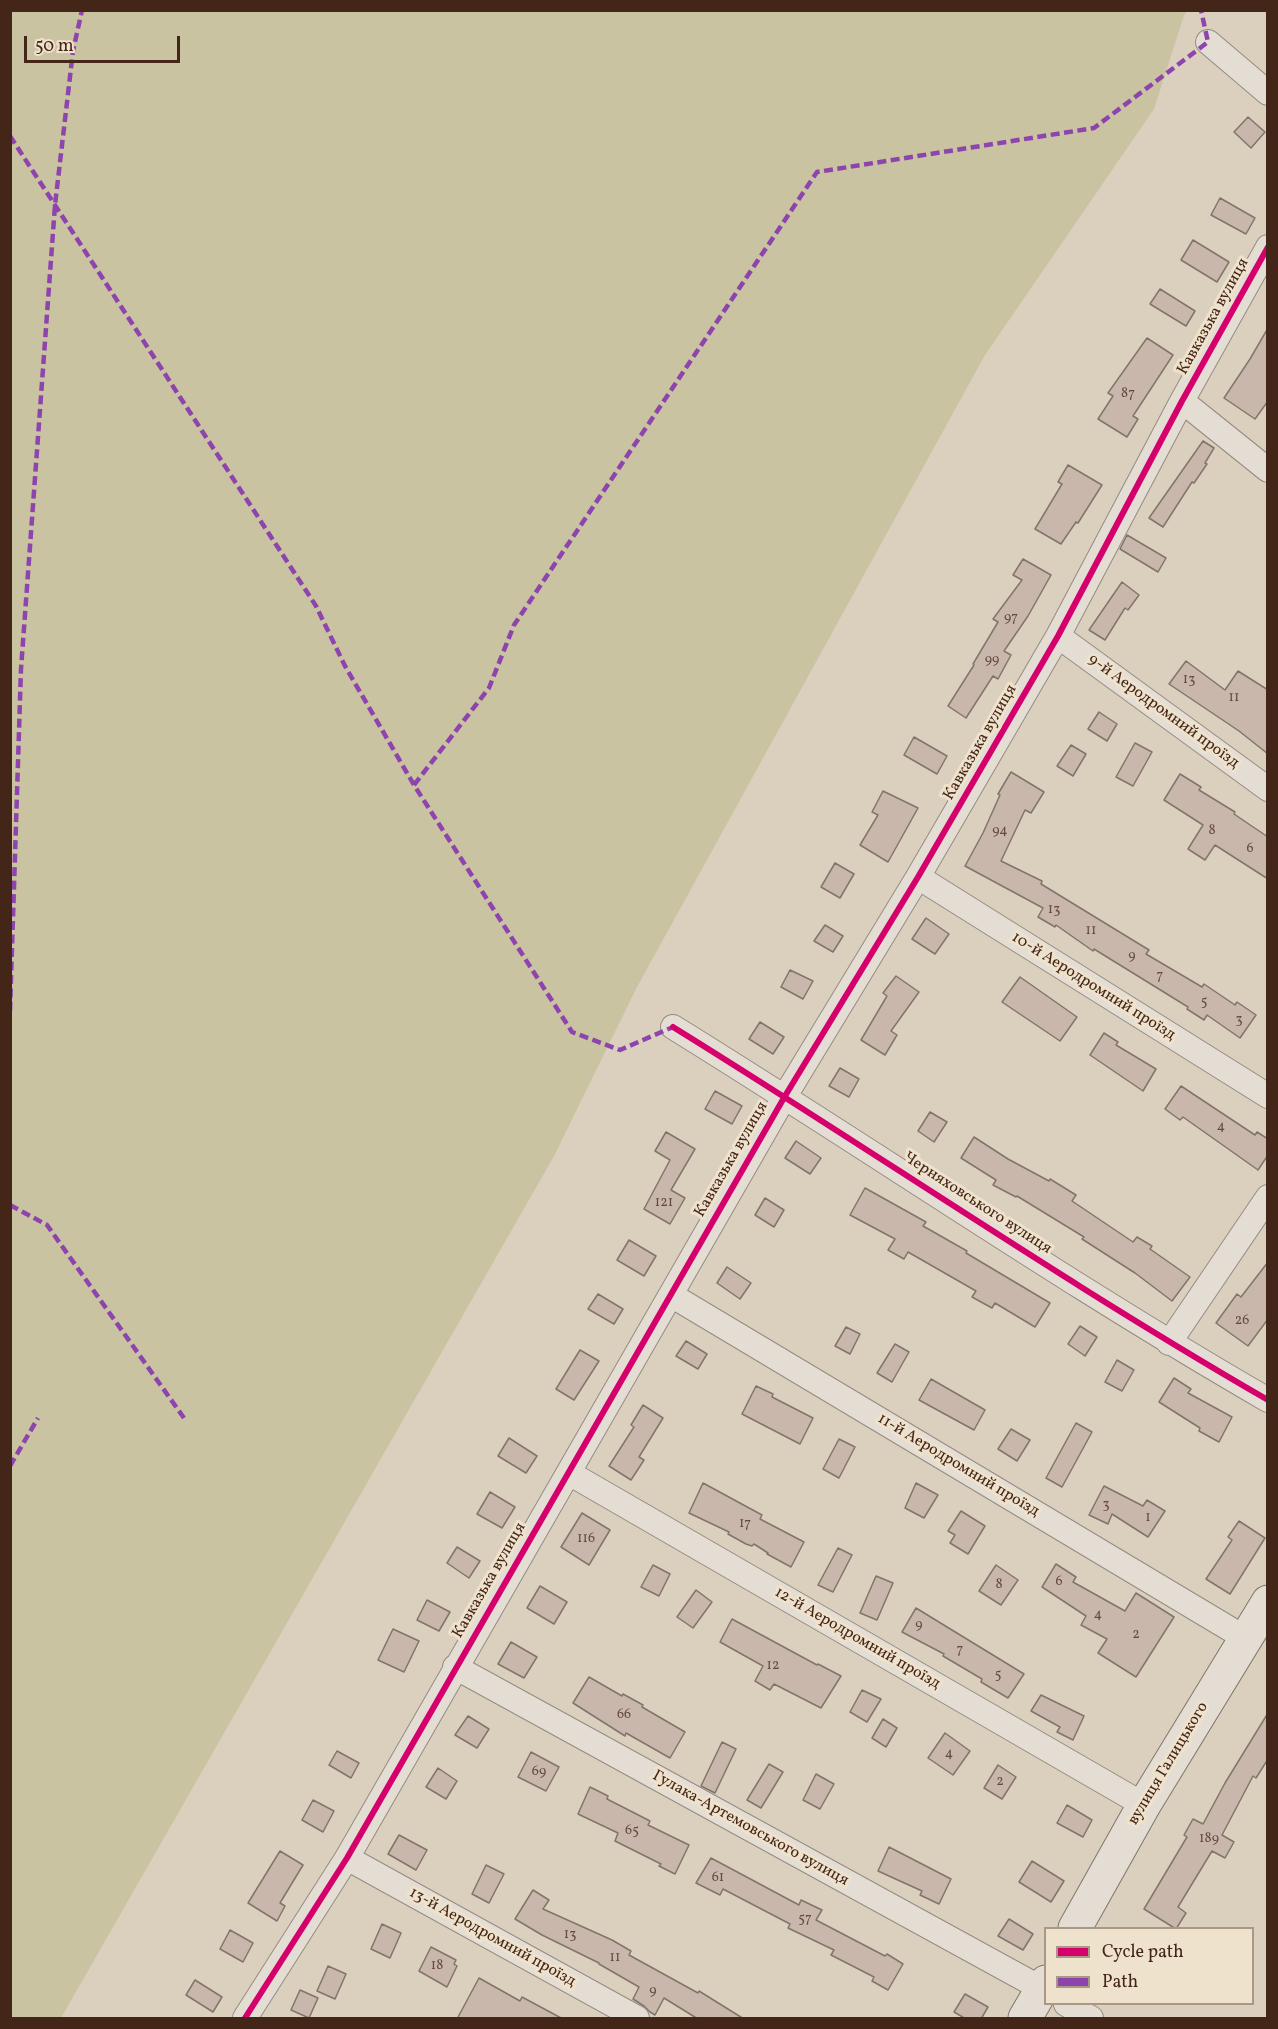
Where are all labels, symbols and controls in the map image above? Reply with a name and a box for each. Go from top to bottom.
scale bar [27,24,183,62]
text: 50 m [35,34,74,59]
street label: Кавказька вулиця [1174,255,1254,379]
house number: 87 [1121,386,1135,402]
house number: 97 [1004,610,1018,626]
street label: 9-й Аеродромний проїзд [1084,651,1242,773]
house number: 99 [985,652,999,668]
house number: 13 [1183,672,1195,688]
street label: Кавказька вулиця [940,682,1022,804]
house number: 11 [1229,690,1239,706]
house number: 94 [992,823,1008,839]
house number: 8 [1208,823,1216,839]
house number: 6 [1246,841,1254,857]
house number: 13 [1048,902,1060,918]
house number: 11 [1086,923,1096,939]
street label: 10-й Аеродромний проїзд [1007,929,1179,1045]
house number: 9 [1128,948,1136,964]
house number: 7 [1157,968,1163,984]
house number: 5 [1201,994,1207,1010]
house number: 3 [1235,1012,1243,1028]
street label: Кавказька вулиця [691,1099,773,1221]
house number: 4 [1217,1119,1225,1135]
street label: Черняховського вулиця [899,1149,1055,1259]
house number: 121 [655,1195,673,1211]
house number: 26 [1235,1313,1249,1329]
street label: 11-й Аеродромний проїзд [874,1410,1042,1522]
house number: 3 [1102,1497,1110,1513]
house number: 1 [1145,1510,1151,1526]
house number: 17 [739,1516,751,1532]
street label: Кавказька вулиця [449,1520,531,1642]
house number: 116 [577,1531,595,1547]
house number: 6 [1055,1574,1063,1590]
house number: 8 [995,1577,1003,1593]
street label: 12-й Аеродромний проїзд [771,1584,943,1694]
house number: 4 [1094,1607,1102,1623]
house number: 9 [915,1617,923,1633]
house number: 2 [1132,1627,1140,1643]
house number: 7 [957,1642,963,1658]
house number: 12 [767,1658,779,1674]
house number: 5 [995,1667,1001,1683]
street label: вулиця Галицького [1125,1699,1213,1829]
house number: 66 [617,1707,631,1723]
house number: 4 [945,1746,953,1762]
house number: 69 [532,1764,546,1780]
street label: Гулака-Артемовського вулиця [648,1767,852,1891]
house number: 2 [996,1774,1004,1790]
house number: 65 [625,1823,639,1839]
house number: 189 [1199,1831,1219,1847]
house number: 61 [712,1870,724,1886]
street label: 13-й Аеродромний проїзд [405,1884,579,1992]
house number: 57 [798,1911,812,1927]
house number: 13 [564,1927,576,1943]
legend [1044,1927,1254,2005]
text: Cycle path [1102,1940,1184,1965]
house number: 11 [610,1950,620,1966]
house number: 18 [431,1958,443,1974]
text: Path [1102,1970,1138,1995]
house number: 9 [649,1983,657,1999]

